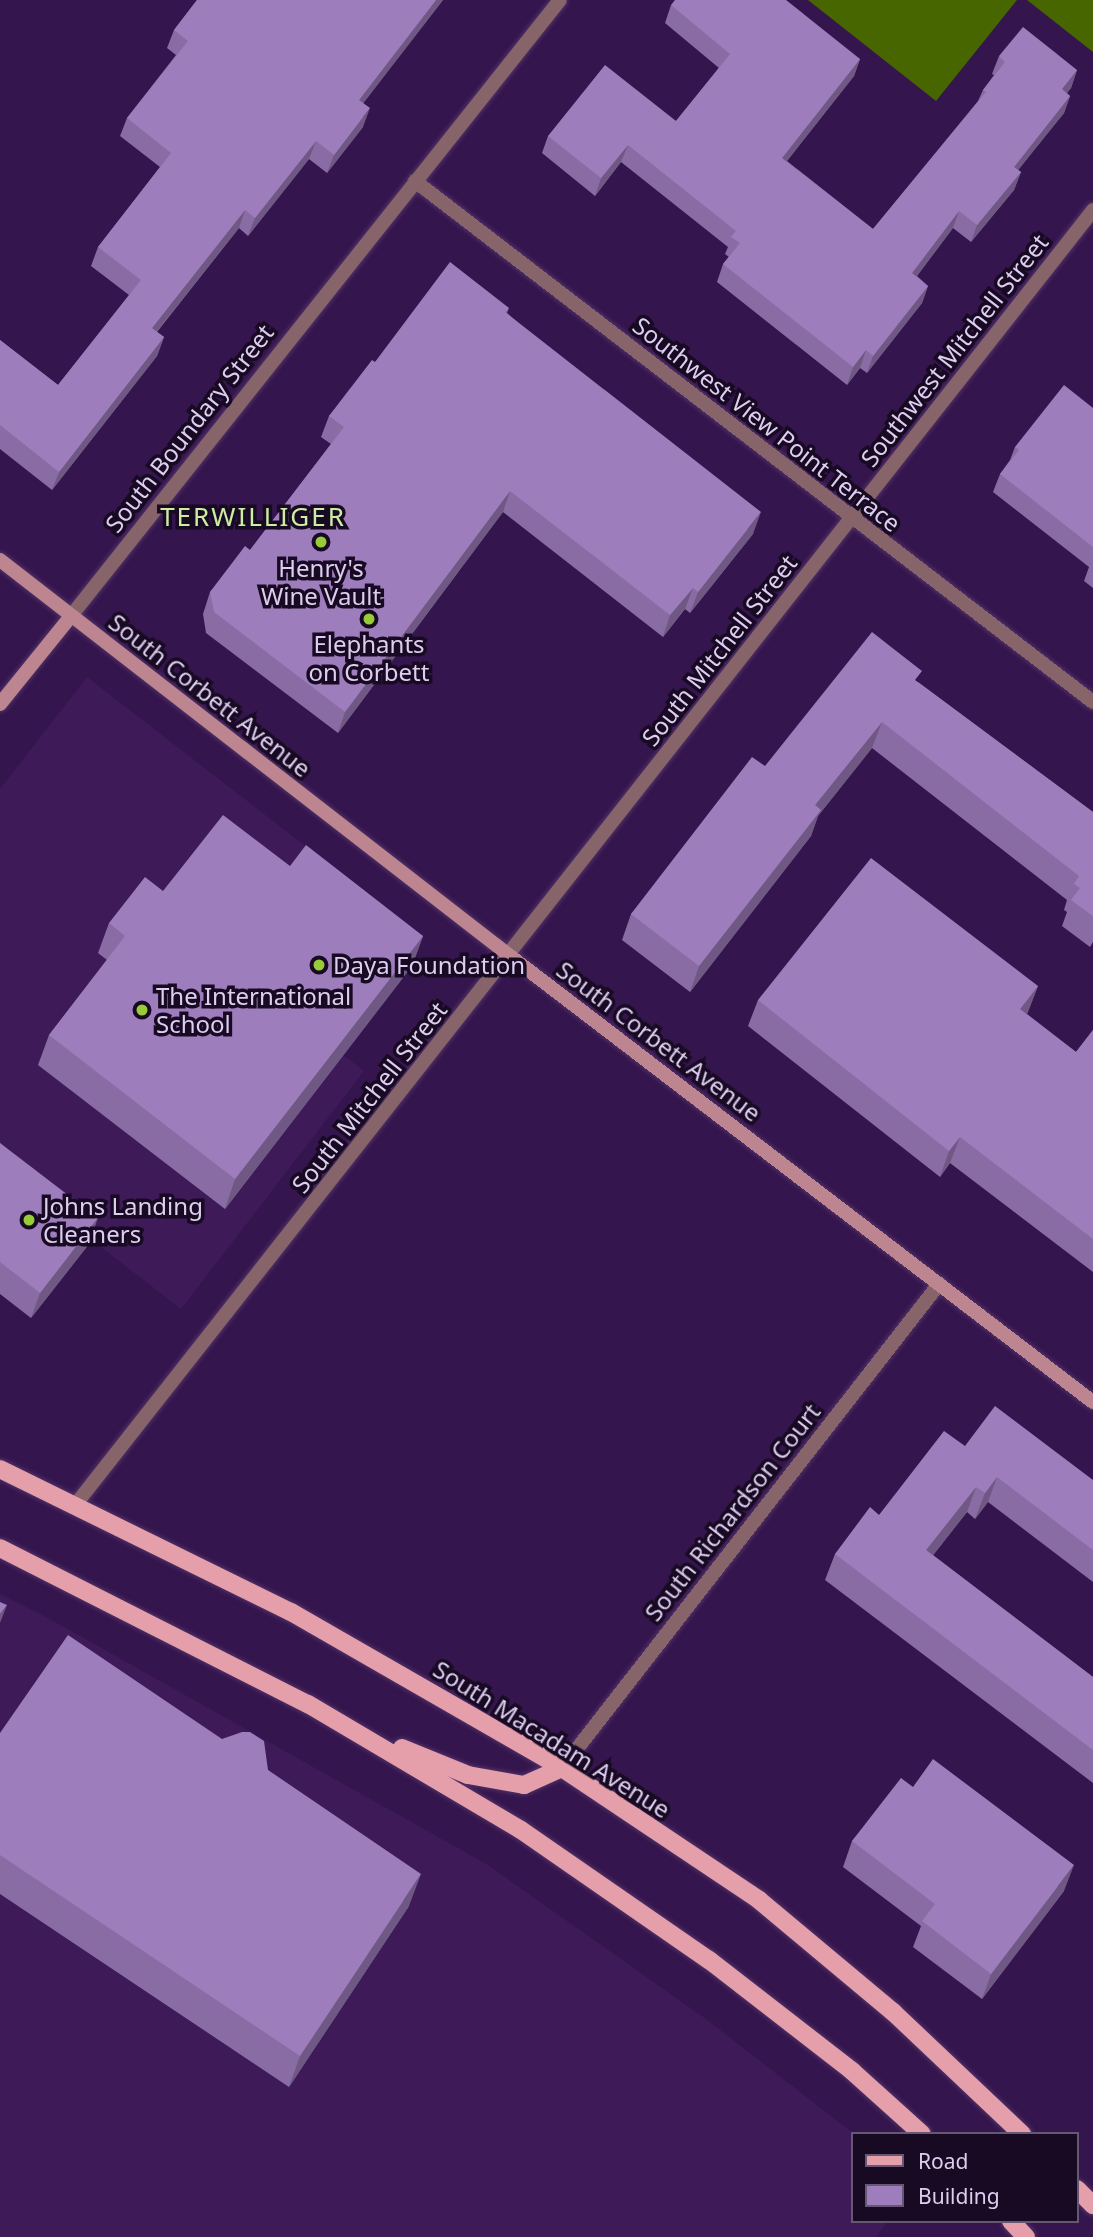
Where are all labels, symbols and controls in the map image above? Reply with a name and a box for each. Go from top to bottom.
street label: Southwest Mitchell Street [854,228,1054,472]
street label: Southwest View Point Terrace [627,311,907,537]
street label: South Boundary Street [99,318,279,538]
district label: TERWILLIGER [162,501,344,533]
marker: Henry's Wine Vault [313,534,329,550]
street label: South Mitchell Street [635,549,803,751]
place label: Henry's Wine Vault [261,554,381,610]
street label: South Corbett Avenue [103,607,317,783]
marker: Elephants on Corbett [361,611,377,627]
place label: Elephants on Corbett [309,630,429,686]
place label: Daya Foundation [333,951,525,979]
street label: South Corbett Avenue [551,955,767,1127]
marker: Daya Foundation [311,957,327,973]
place label: The International School [156,982,351,1038]
street label: South Mitchell Street [285,996,453,1198]
marker: The International School [134,1002,150,1018]
place label: Johns Landing Cleaners [43,1192,203,1248]
marker: Johns Landing Cleaners [21,1212,37,1228]
street label: South Richardson Court [638,1398,826,1626]
street label: South Macadam Avenue [428,1654,676,1824]
legend [852,2132,1079,2223]
text: Road [918,2147,968,2175]
text: Building [918,2182,1000,2210]

